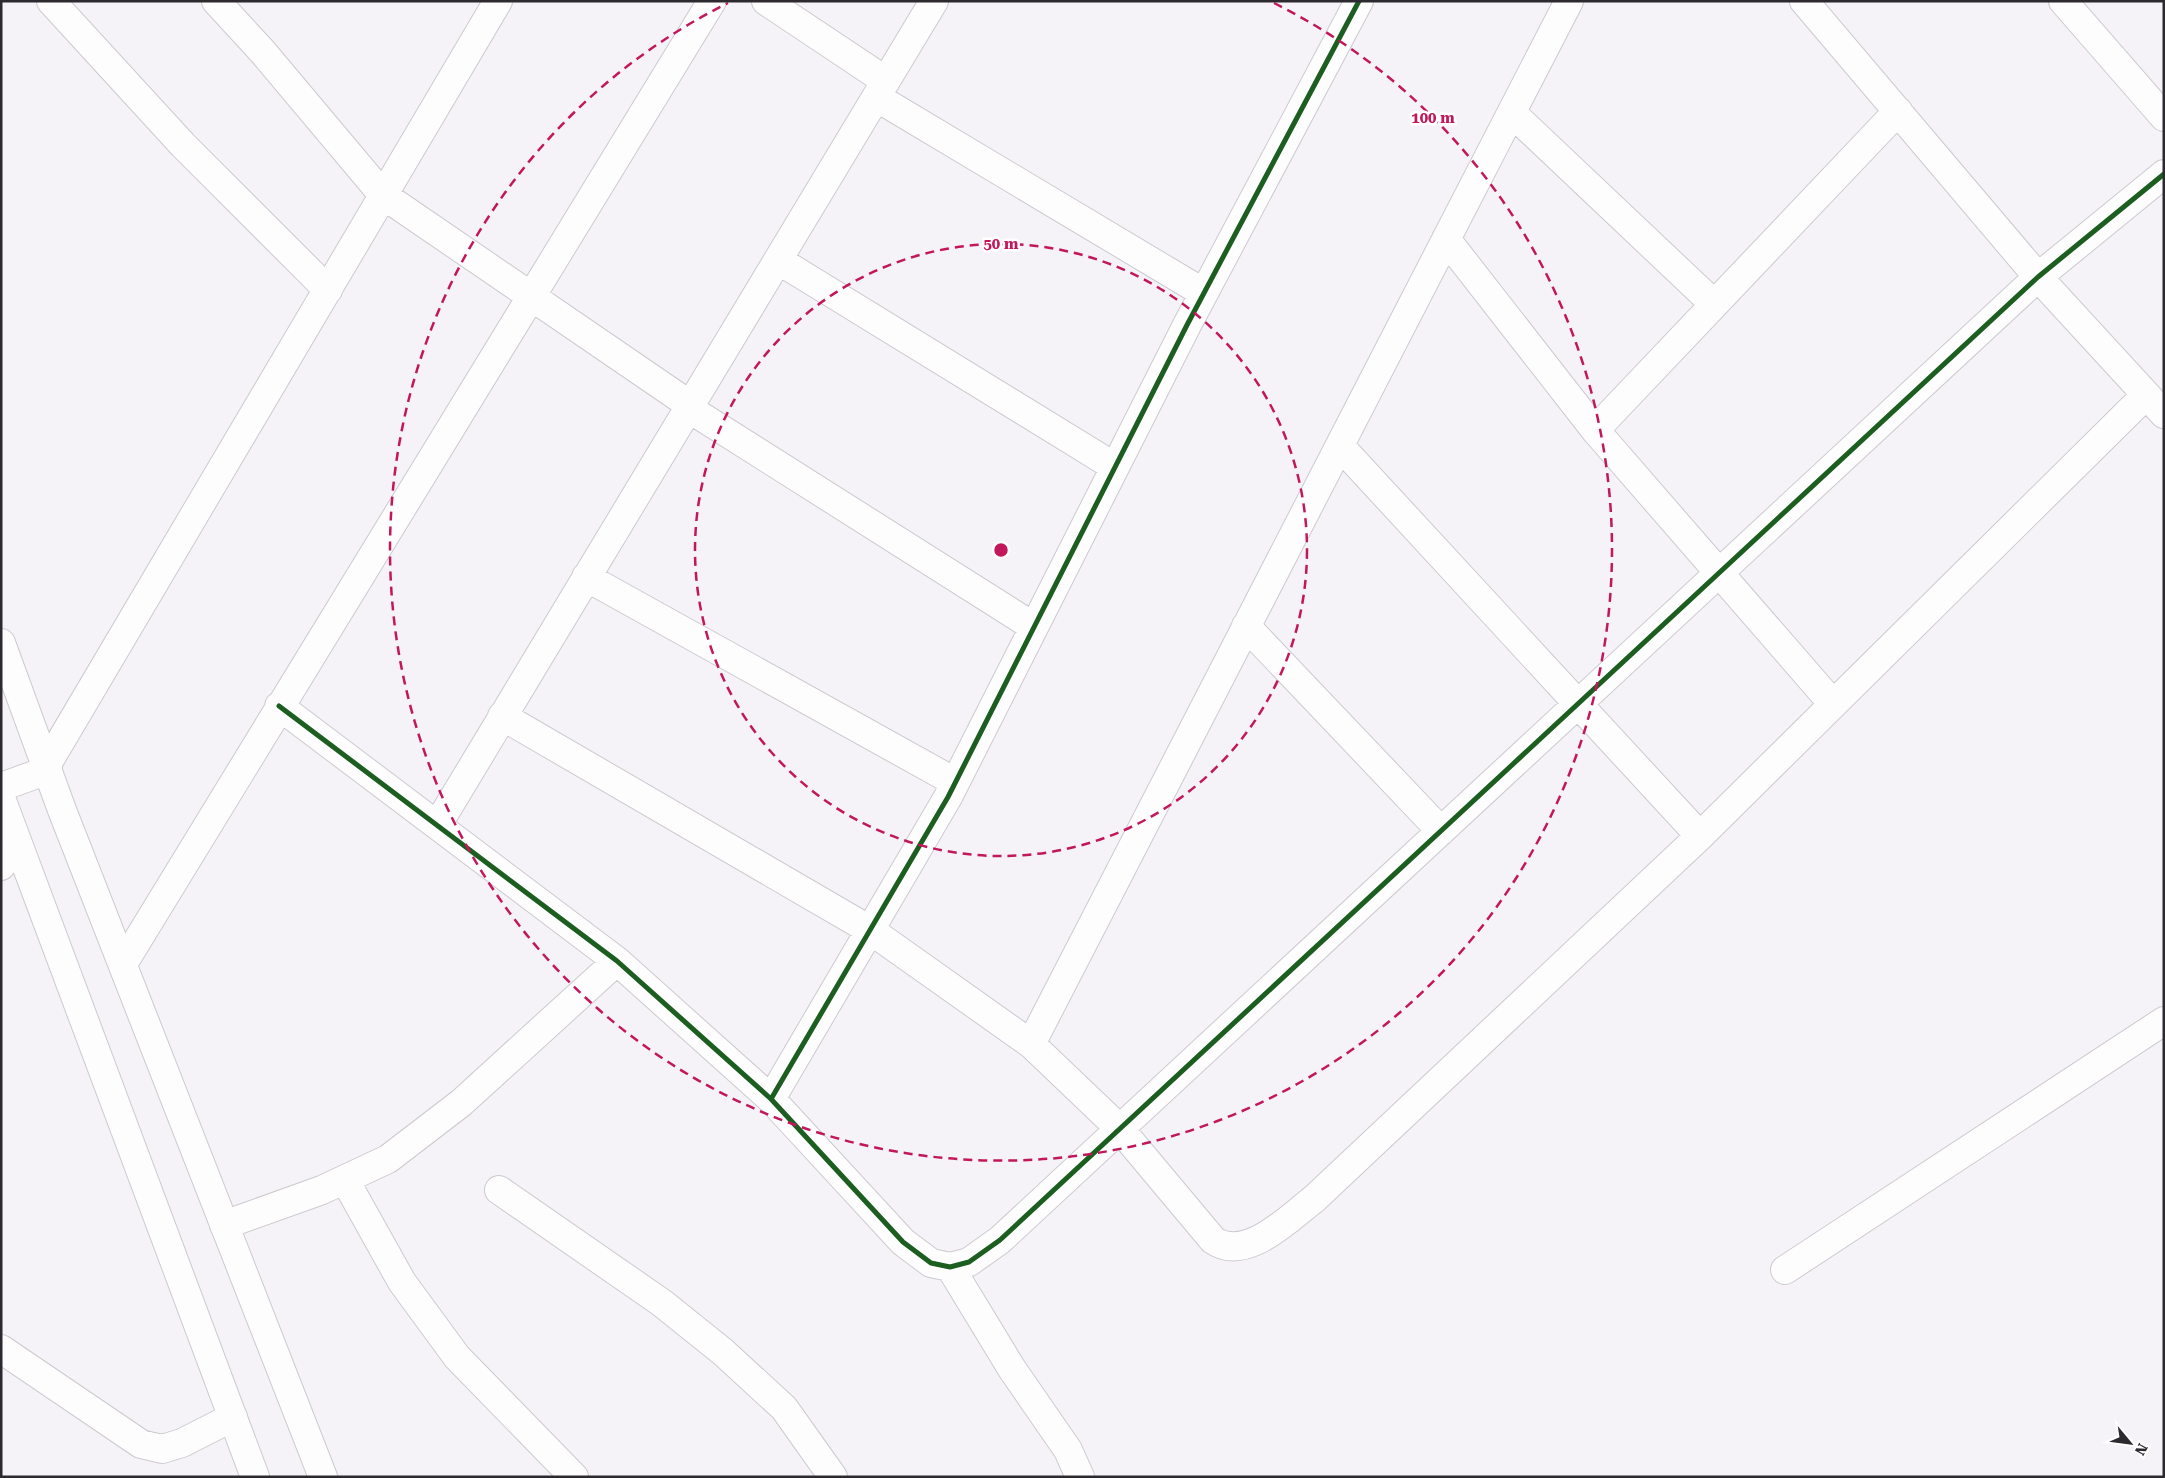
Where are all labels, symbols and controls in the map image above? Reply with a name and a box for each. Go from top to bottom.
text: 100 m [1411,109,1455,127]
text: 50 m [983,235,1019,253]
centre of rings [992,541,1010,559]
north arrow [2105,1418,2155,1468]
text: N [2132,1441,2151,1458]

